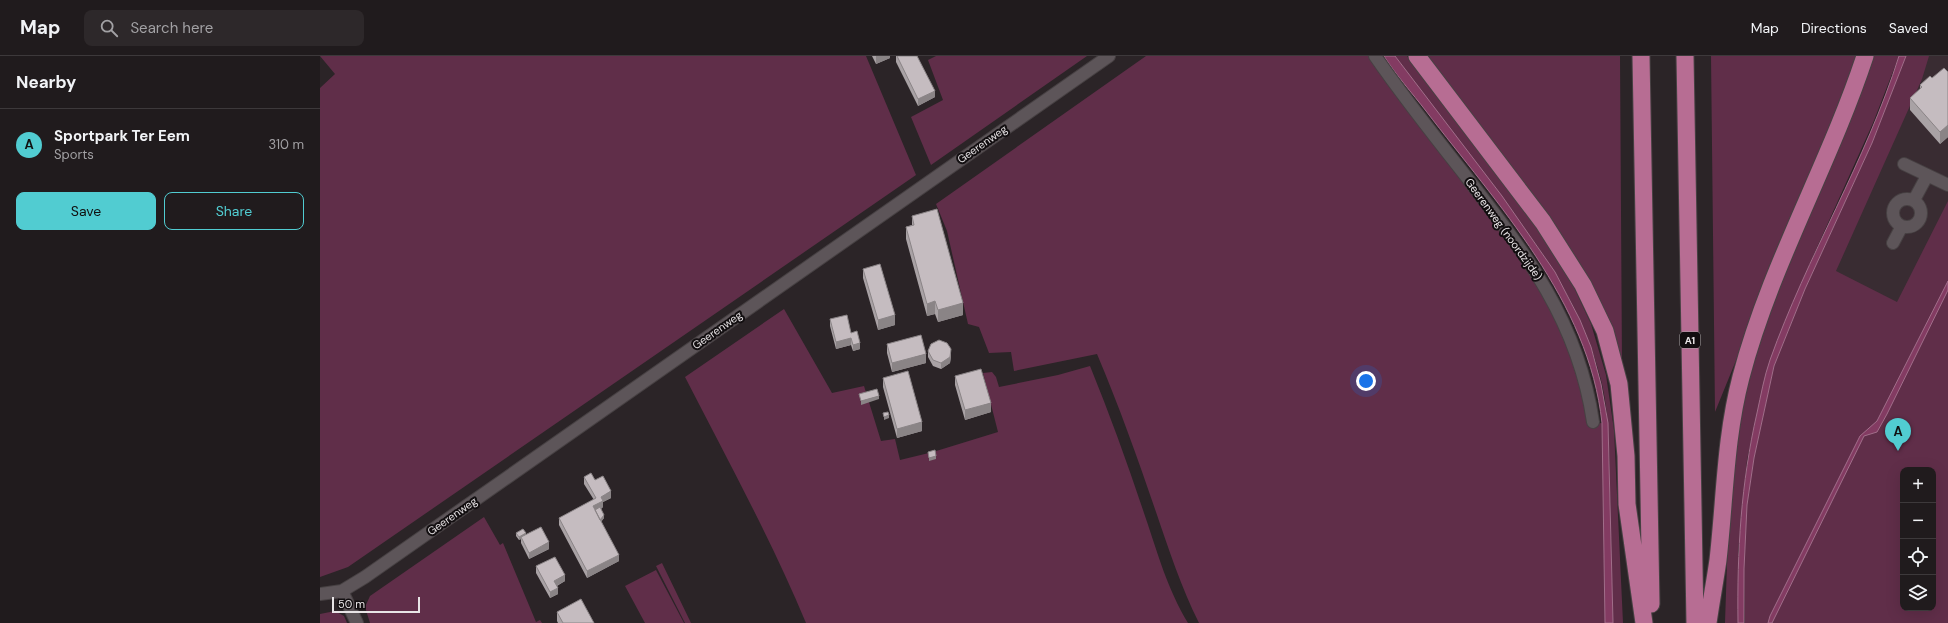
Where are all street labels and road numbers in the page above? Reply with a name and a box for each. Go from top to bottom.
street label: Geerenweg [954,122,1010,166]
street label: Geerenweg (noordzijde) [1462,175,1546,283]
street label: Geerenweg [689,308,745,352]
road number: A1 [1680,332,1700,348]
street label: Geerenweg [424,494,480,538]

